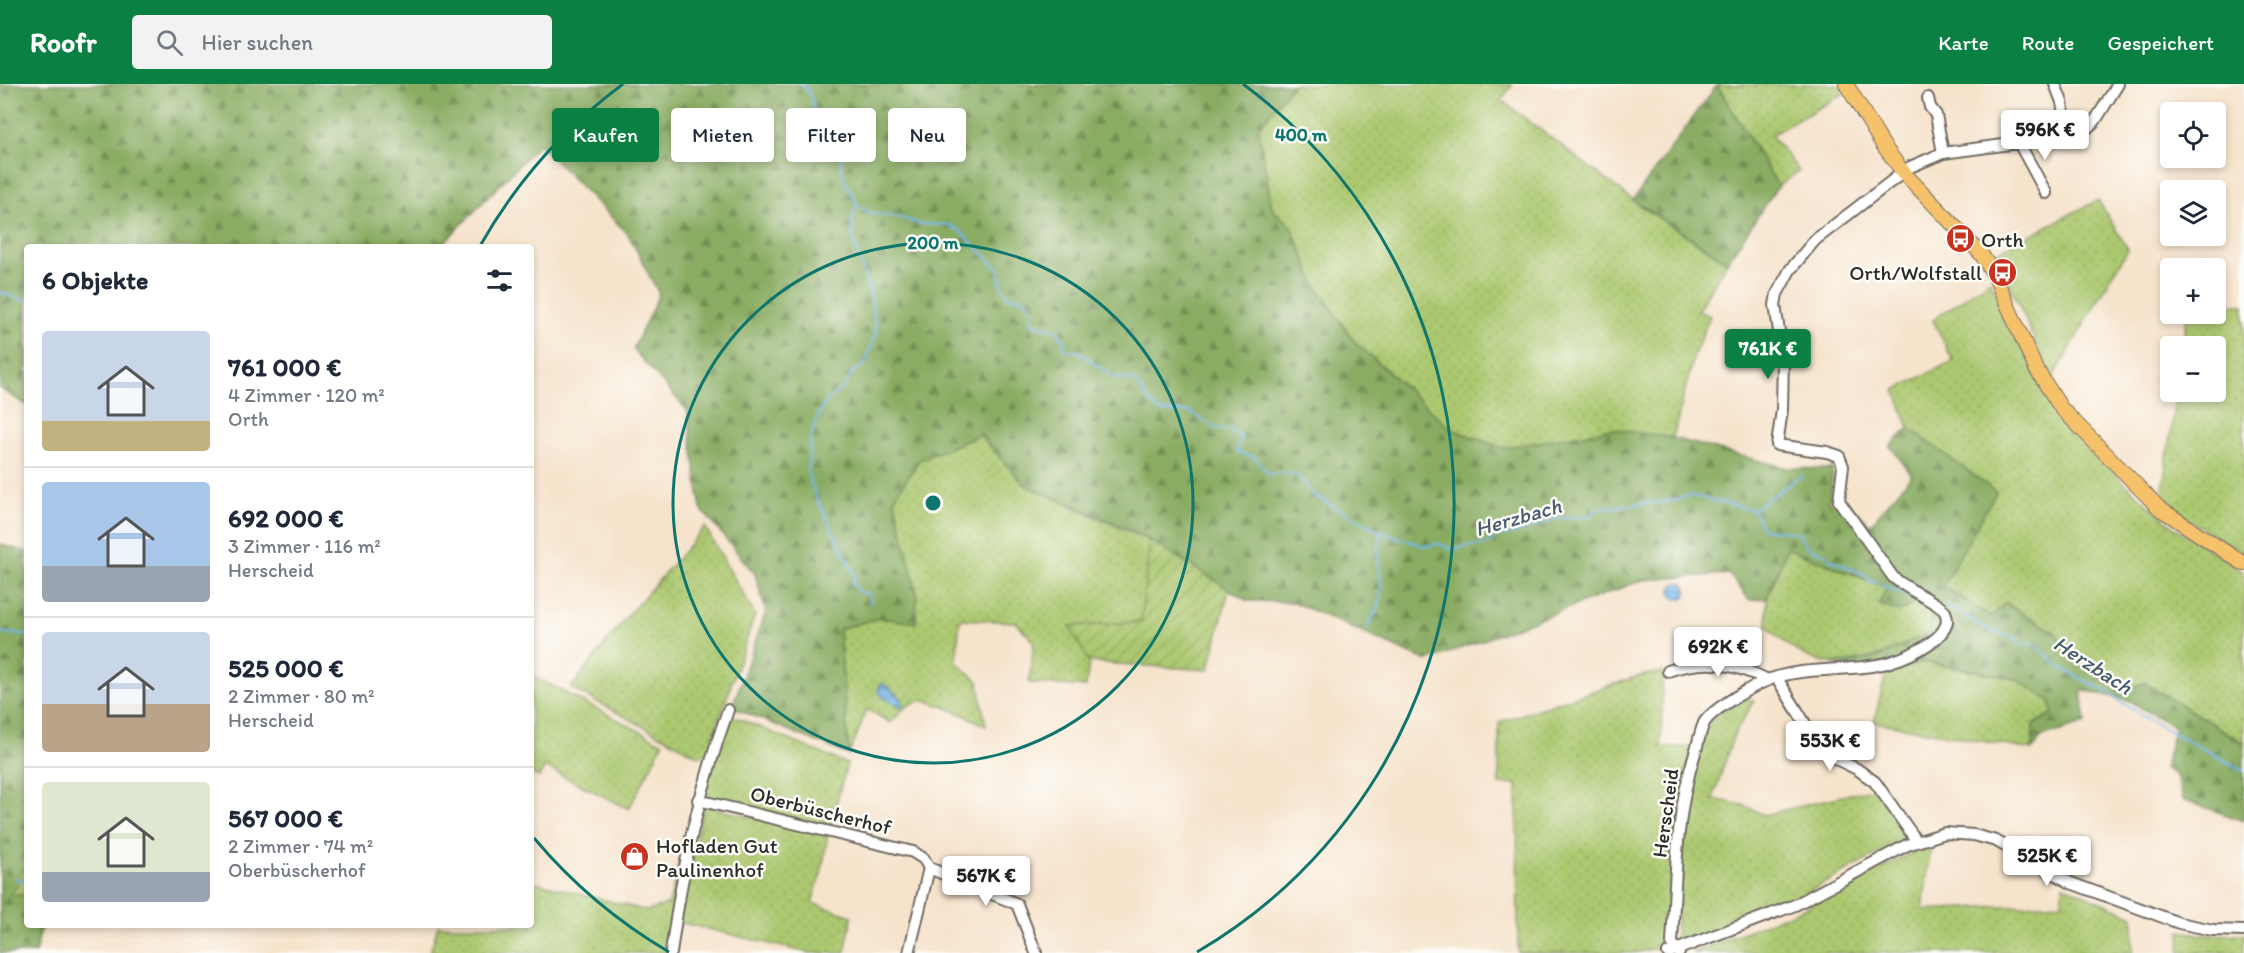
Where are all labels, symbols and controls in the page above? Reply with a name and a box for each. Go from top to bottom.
search box [132,15,552,69]
text: Roofr [30,25,96,59]
icon: search [153,26,186,59]
text: Hier suchen [201,29,313,56]
text: Karte [1938,30,1989,55]
text: Route [2022,30,2075,55]
text: Gespeichert [2108,30,2214,55]
map controls [2160,102,2226,402]
button: locate [2160,102,2226,168]
chip: Kaufen [552,108,659,162]
chip: Mieten [671,108,774,162]
chip: Filter [786,108,876,162]
chip: Neu [888,108,966,162]
pin: 596K € [1996,110,2094,161]
text: 596K € [2015,117,2075,141]
text: 400 m [1275,124,1328,146]
button: layers [2160,180,2226,246]
bus stop icon: Orth [1944,223,1976,255]
place label: Orth [1981,227,2024,252]
text: 200 m [908,232,959,254]
bus stop icon: Orth/Wolfstall [1987,256,2019,288]
button: + [2160,258,2226,324]
place label: Orth/Wolfstall [1849,260,1982,285]
text: 6 Objekte [42,264,148,296]
icon: filters [483,264,516,297]
pin: 761K € [1719,329,1817,380]
text: 761K € [1739,336,1797,360]
button: − [2160,336,2226,402]
text: 761 000 € [228,351,341,383]
icon: home [90,355,162,427]
text: 4 Zimmer · 120 m² [228,383,385,407]
text: Orth [228,407,269,431]
water label: Herzbach [1472,492,1565,542]
centre of rings [923,493,943,513]
text: 692 000 € [228,502,344,534]
icon: home [90,506,162,578]
text: 3 Zimmer · 116 m² [228,534,381,558]
text: Herscheid [228,558,314,582]
pin: 692K € [1669,627,1767,678]
water label: Herzbach [2049,630,2138,701]
text: 692K € [1688,634,1748,658]
text: 525 000 € [228,652,344,684]
icon: home [90,656,162,728]
text: 2 Zimmer · 80 m² [228,684,375,708]
text: Herscheid [228,708,314,732]
pin: 553K € [1781,721,1879,772]
text: 553K € [1800,728,1860,752]
street label: Herscheid [1646,767,1684,859]
street label: Oberbüscherhof [748,780,894,840]
text: 567 000 € [228,802,343,834]
icon: home [90,806,162,878]
place label: Hofladen Gut Paulinenhof [656,833,778,882]
text: 2 Zimmer · 74 m² [228,834,373,858]
pin: 525K € [1998,836,2096,887]
shop icon: Hofladen Gut Paulinenhof [619,841,651,873]
text: 525K € [2017,843,2077,867]
pin: 567K € [937,856,1035,907]
text: Oberbüscherhof [228,858,366,882]
text: 567K € [956,863,1016,887]

